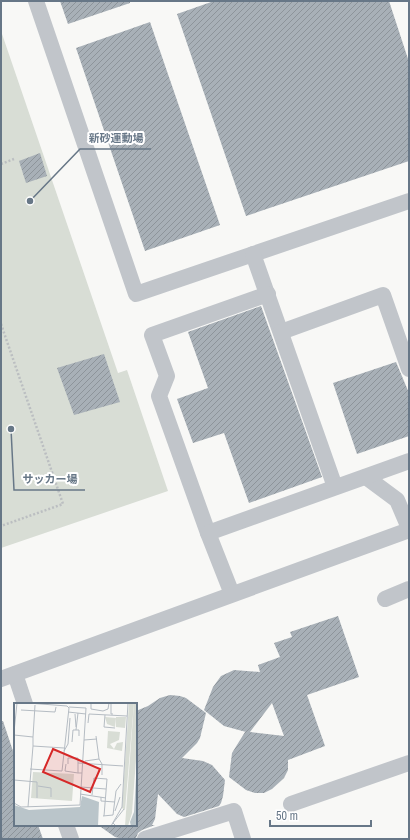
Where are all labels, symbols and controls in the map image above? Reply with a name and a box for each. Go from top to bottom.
callout: 新砂運動場 [80,126,151,149]
text: 新砂運動場 [89,131,144,145]
callout: サッカー場 [14,467,85,490]
text: サッカー場 [23,472,78,486]
inset map [14,703,137,826]
scale bar [270,802,371,828]
text: 50 m [276,808,298,824]

